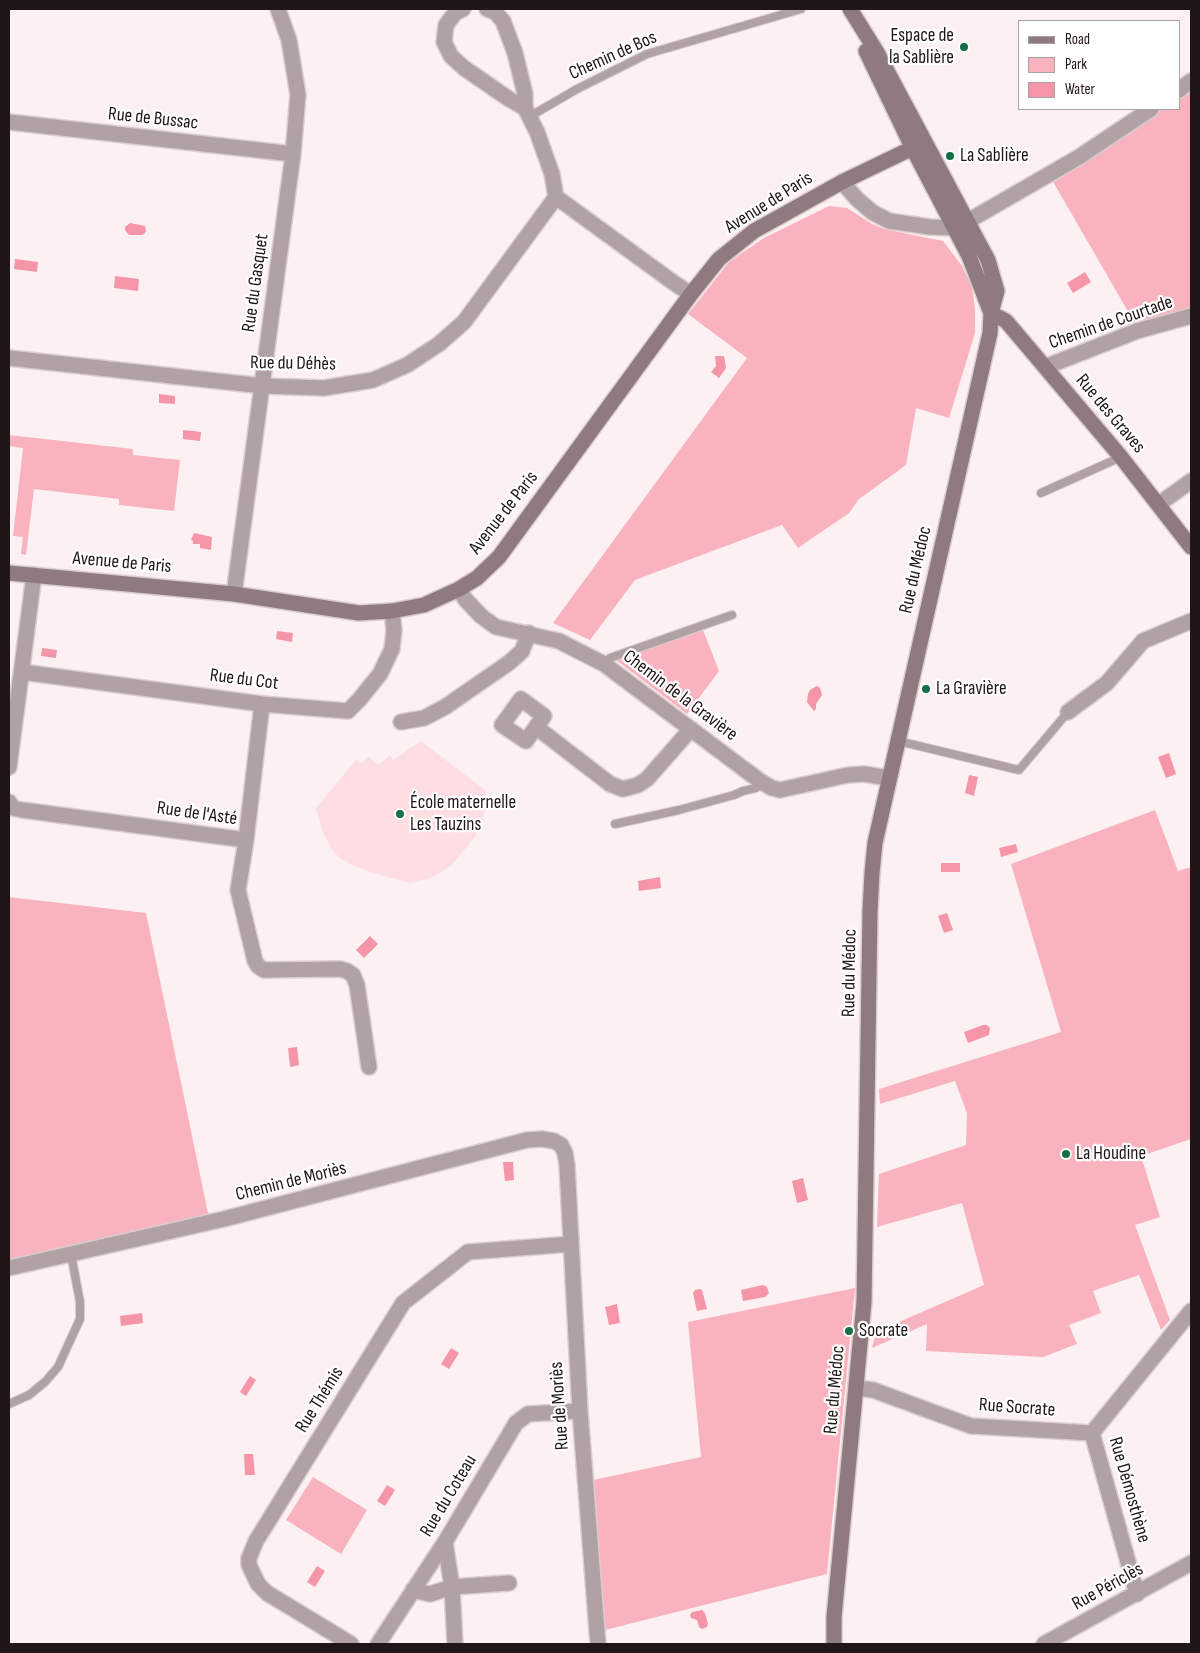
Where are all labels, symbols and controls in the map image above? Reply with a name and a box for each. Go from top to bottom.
legend [1018,20,1180,110]
place label: Espace de la Sablière [889,25,954,69]
street label: Chemin de Bos [566,27,660,85]
text: Road [1065,30,1090,49]
marker: Espace de la Sablière [958,41,970,53]
text: Park [1065,55,1087,74]
text: Water [1065,80,1095,99]
street label: Rue de Bussac [107,103,199,135]
place label: La Sablière [960,145,1029,167]
marker: La Sablière [944,150,956,162]
street label: Avenue de Paris [721,167,817,239]
street label: Rue du Gasquet [238,232,274,334]
street label: Chemin de Courtade [1046,291,1176,355]
street label: Rue du Déhès [250,352,336,376]
street label: Rue des Graves [1070,370,1150,458]
street label: Avenue de Paris [465,467,543,559]
street label: Rue du Médoc [895,524,937,616]
street label: Avenue de Paris [72,547,172,579]
street label: Chemin de la Gravière [618,646,742,746]
street label: Rue du Cot [208,664,280,696]
place label: La Gravière [936,678,1007,700]
marker: La Gravière [920,683,932,695]
place label: École maternelle Les Tauzins [410,792,516,836]
street label: Rue de l'Asté [155,797,239,831]
marker: École maternelle Les Tauzins [394,808,406,820]
street label: Rue du Médoc [838,929,862,1017]
place label: La Houdine [1076,1143,1146,1165]
marker: La Houdine [1060,1148,1072,1160]
street label: Chemin de Moriès [233,1157,349,1207]
place label: Socrate [859,1320,908,1342]
marker: Socrate [843,1325,855,1337]
street label: Rue du Médoc [820,1345,850,1435]
street label: Rue de Moriès [546,1361,574,1451]
street label: Rue Thémis [291,1363,349,1437]
street label: Rue Socrate [978,1394,1056,1422]
street label: Rue Démosthène [1103,1435,1155,1545]
street label: Rue du Coteau [416,1451,482,1541]
street label: Rue Périclès [1069,1558,1147,1616]

